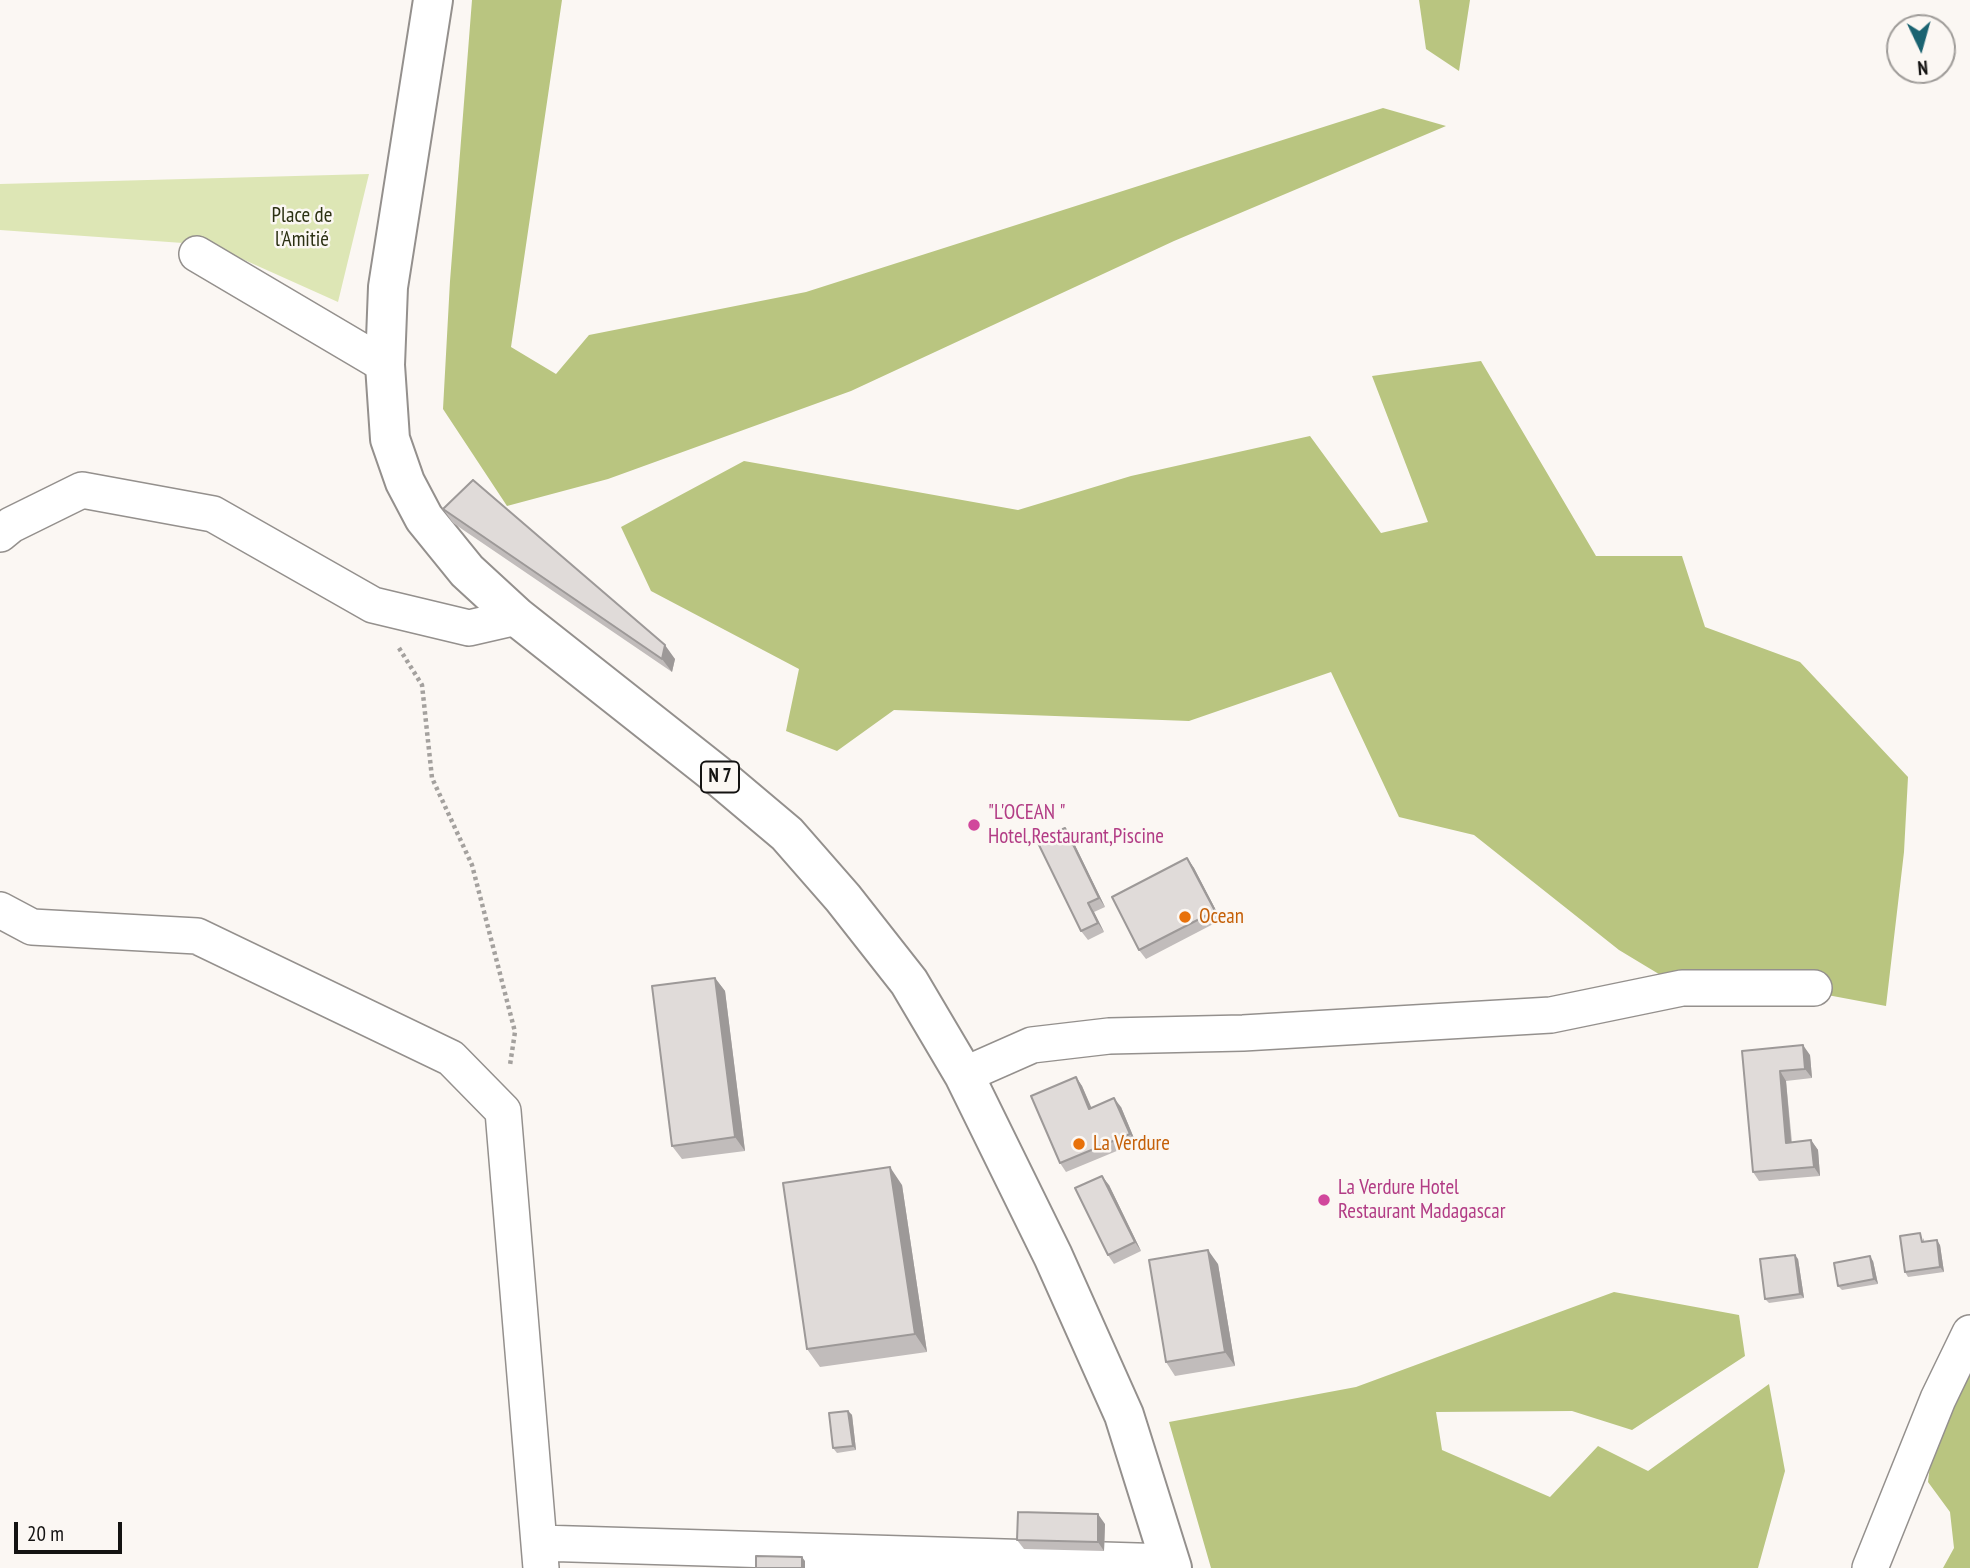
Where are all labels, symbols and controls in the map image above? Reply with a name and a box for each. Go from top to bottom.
north arrow [1886,14,1956,84]
text: N [1917,56,1929,80]
park label: Place de l'Amitié [272,203,332,253]
road number: N 7 [701,762,739,792]
place label: "L'OCEAN " Hotel,Restaurant,Piscine [988,800,1164,850]
marker: "L'OCEAN " Hotel,Restaurant,Piscine [966,817,982,833]
place label: Ocean [1199,904,1244,930]
marker: Ocean [1177,909,1193,925]
place label: La Verdure [1093,1131,1170,1157]
marker: La Verdure [1071,1136,1087,1152]
place label: La Verdure Hotel Restaurant Madagascar [1338,1175,1505,1225]
marker: La Verdure Hotel Restaurant Madagascar [1316,1192,1332,1208]
scale bar [18,1508,126,1552]
text: 20 m [27,1520,64,1547]

